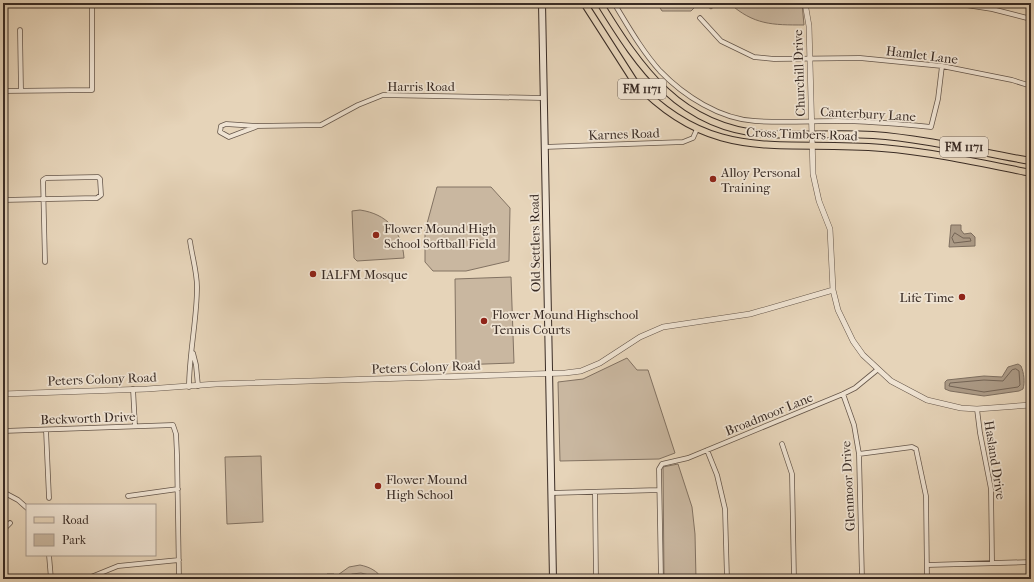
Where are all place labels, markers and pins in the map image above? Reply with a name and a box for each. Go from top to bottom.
place label: Alloy Personal Training [720,165,801,195]
marker: Alloy Personal Training [708,174,718,184]
place label: Flower Mound High School Softball Field [384,221,497,251]
marker: Flower Mound High School Softball Field [371,230,381,240]
place label: IALFM Mosque [321,267,408,282]
marker: IALFM Mosque [308,269,318,279]
place label: Life Time [899,290,955,305]
marker: Life Time [957,292,967,302]
place label: Flower Mound Highschool Tennis Courts [492,307,639,337]
marker: Flower Mound Highschool Tennis Courts [479,316,489,326]
place label: Flower Mound High School [386,472,468,502]
marker: Flower Mound High School [373,481,383,491]

